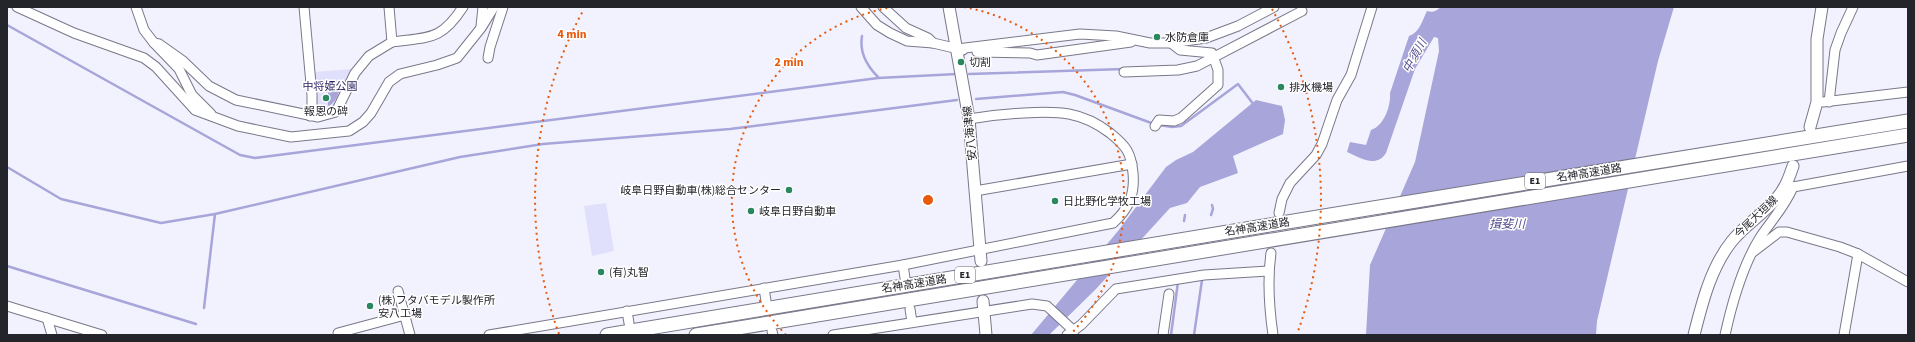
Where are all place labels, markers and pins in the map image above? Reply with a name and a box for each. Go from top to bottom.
place label: 水防倉庫 [1165,30,1209,45]
marker: 水防倉庫 [1152,32,1162,42]
place label: 切割 [969,55,991,70]
marker: 切割 [956,57,966,67]
place label: 排水機場 [1289,80,1333,95]
marker: 排水機場 [1276,82,1286,92]
marker: 報恩の碑 [321,93,331,103]
place label: 報恩の碑 [304,104,348,119]
place label: 岐阜日野自動車(株)総合センター [620,183,781,198]
marker: 岐阜日野自動車(株)総合センター [784,185,794,195]
centre of rings [921,193,935,207]
place label: 日比野化学牧工場 [1063,194,1151,209]
marker: 日比野化学牧工場 [1050,196,1060,206]
place label: 岐阜日野自動車 [759,204,836,219]
marker: 岐阜日野自動車 [746,206,756,216]
place label: (有)丸智 [609,265,649,280]
marker: (有)丸智 [596,267,606,277]
place label: (株)フタバモデル製作所 安八工場 [378,293,496,321]
marker: (株)フタバモデル製作所 安八工場 [365,301,375,311]

